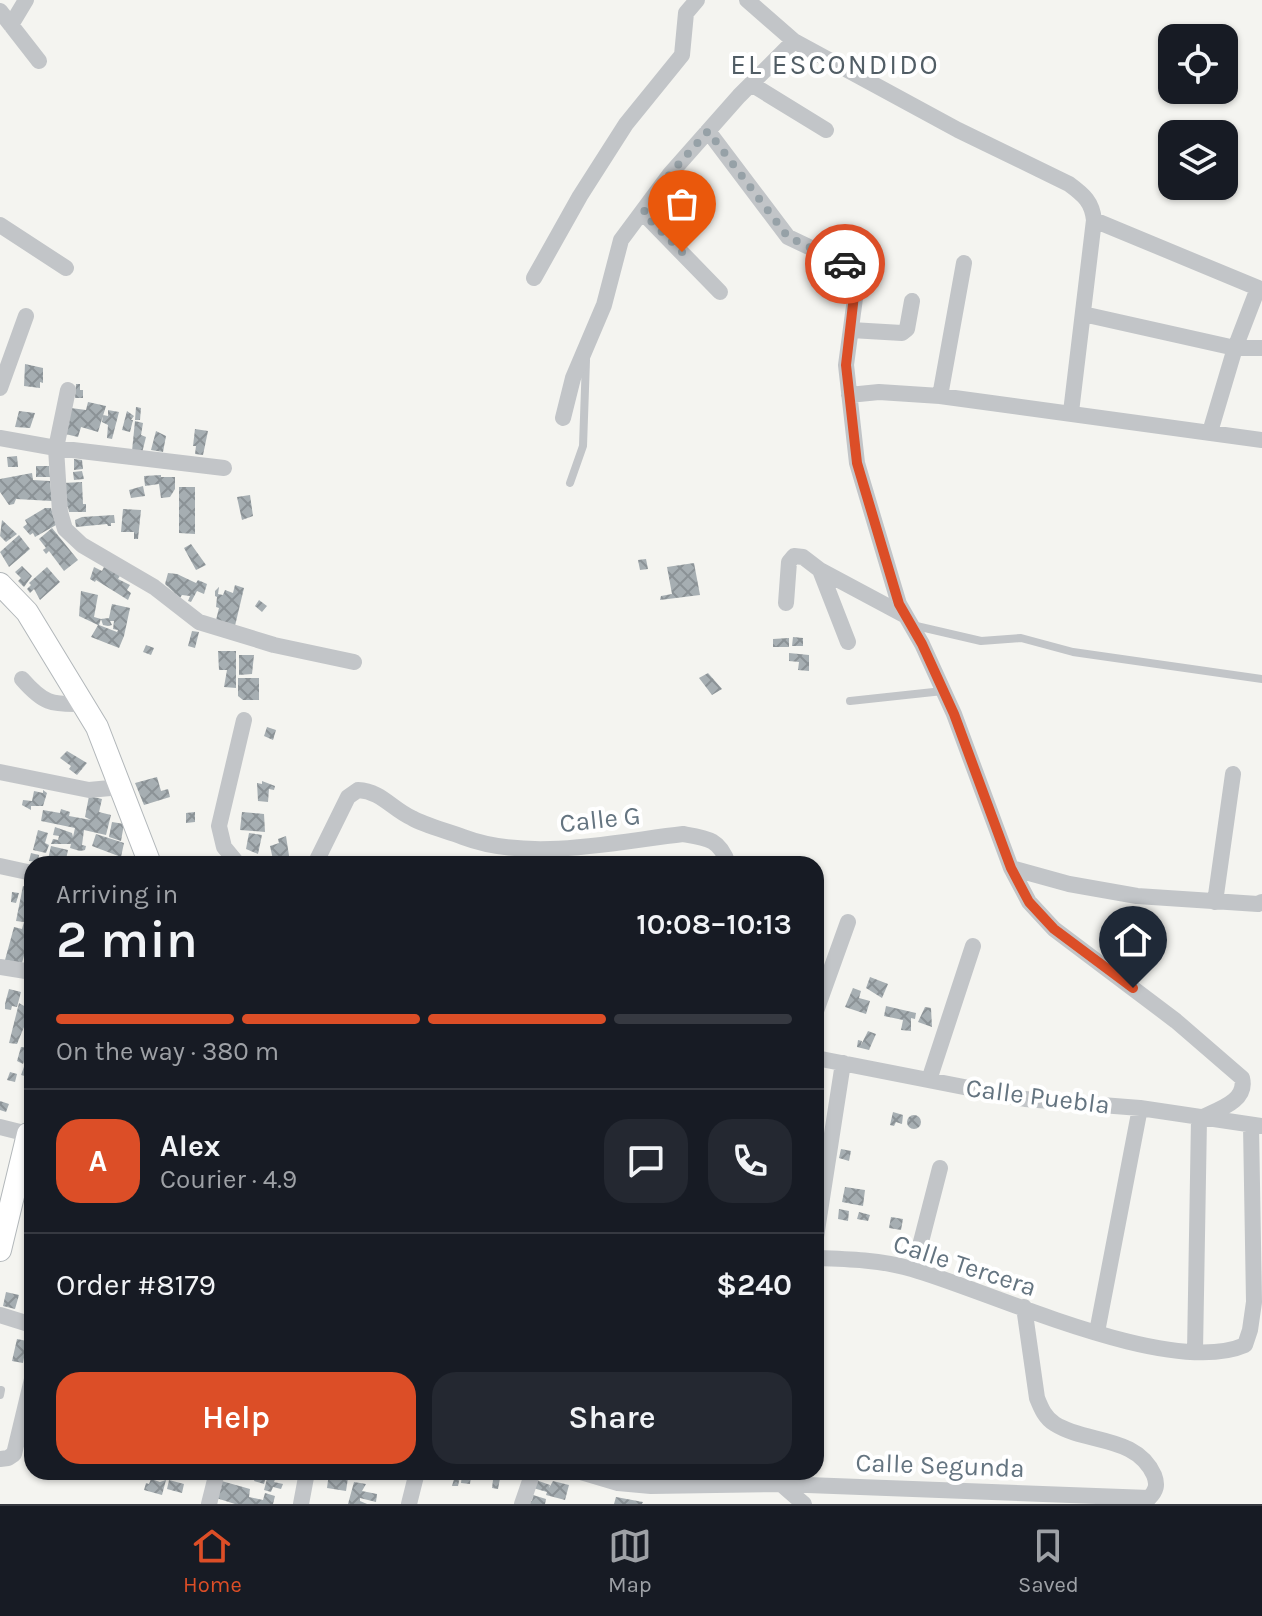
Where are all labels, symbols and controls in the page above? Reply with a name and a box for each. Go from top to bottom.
map controls [1158,24,1238,200]
button: locate [1158,24,1238,104]
district label: EL ESCONDIDO [730,48,940,81]
button: layers [1158,120,1238,200]
pin [648,170,716,252]
icon: bag [660,182,704,226]
courier [805,224,885,304]
icon: car [823,242,867,286]
street label: Calle G [558,800,642,839]
text: Arriving in [56,879,178,910]
text: 10:08–10:13 [636,906,792,942]
pin [1099,906,1167,988]
text: 2 min [56,909,198,970]
icon: home [1111,918,1155,962]
text: On the way · 380 m [56,1036,279,1067]
street label: Calle Puebla [964,1072,1112,1121]
button: chat [604,1119,688,1203]
button: phone [708,1119,792,1203]
text: Alex [160,1128,220,1164]
text: A [89,1143,107,1179]
text: Courier · 4.9 [160,1164,297,1195]
street label: Calle Tercera [889,1228,1040,1303]
text: Order #8179 [56,1267,216,1303]
text: $240 [716,1267,792,1303]
button: Help [56,1372,416,1464]
button: Share [432,1372,792,1464]
street label: Calle Segunda [855,1447,1025,1484]
tab: Home [183,1524,242,1598]
tab: Map [608,1524,652,1598]
tab: Saved [1018,1524,1079,1598]

